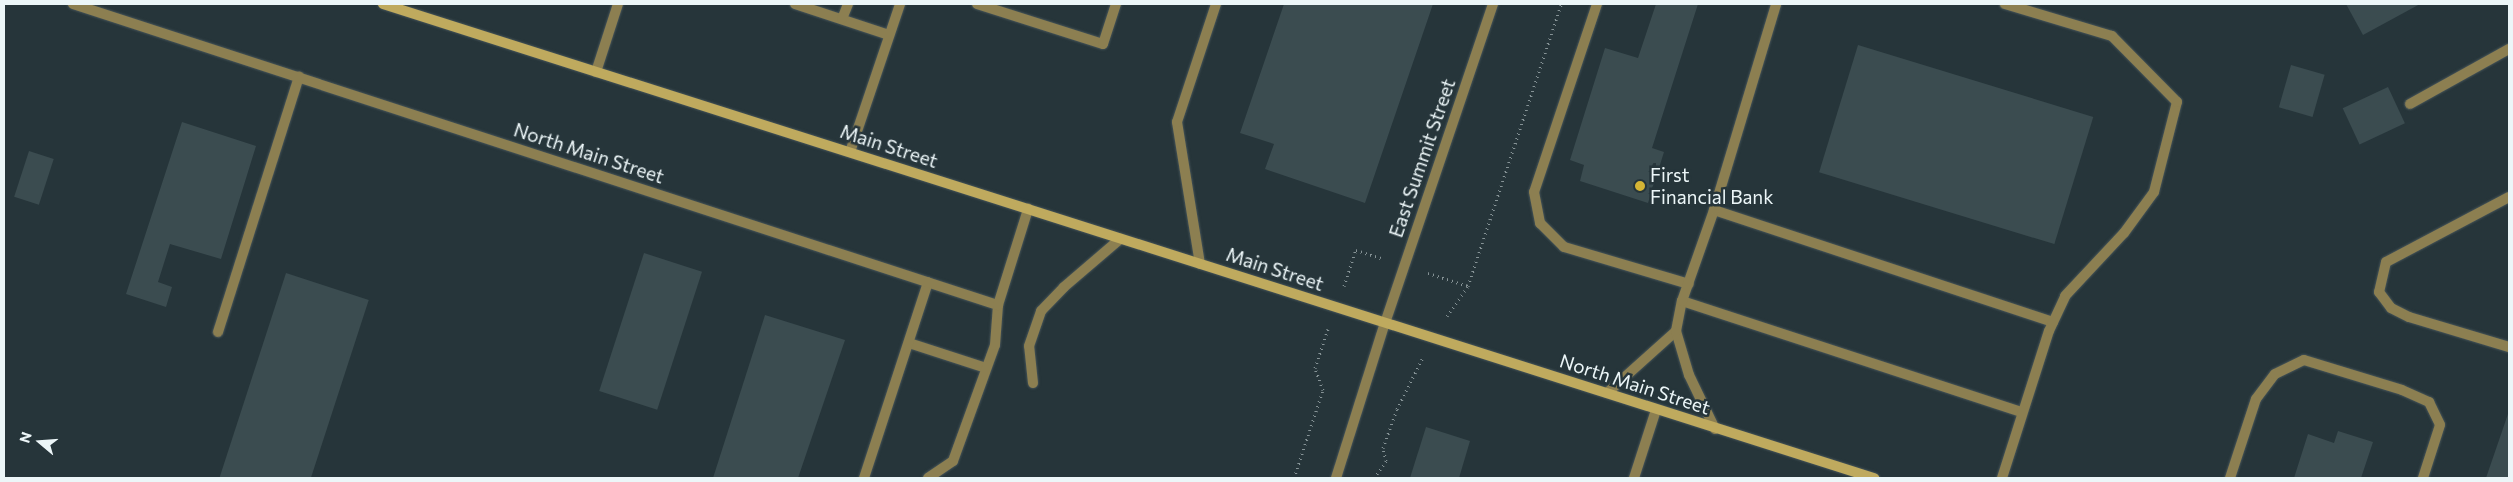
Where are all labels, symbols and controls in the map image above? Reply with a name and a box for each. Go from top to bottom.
street label: East Summit Street [1384,76,1460,240]
street label: North Main Street [511,118,667,188]
street label: Main Street [837,120,941,172]
place label: First Financial Bank [1650,164,1774,208]
marker: First Financial Bank [1634,180,1646,192]
street label: Main Street [1223,243,1327,295]
street label: North Main Street [1557,349,1713,419]
north arrow [15,417,65,467]
text: N [16,430,35,445]

